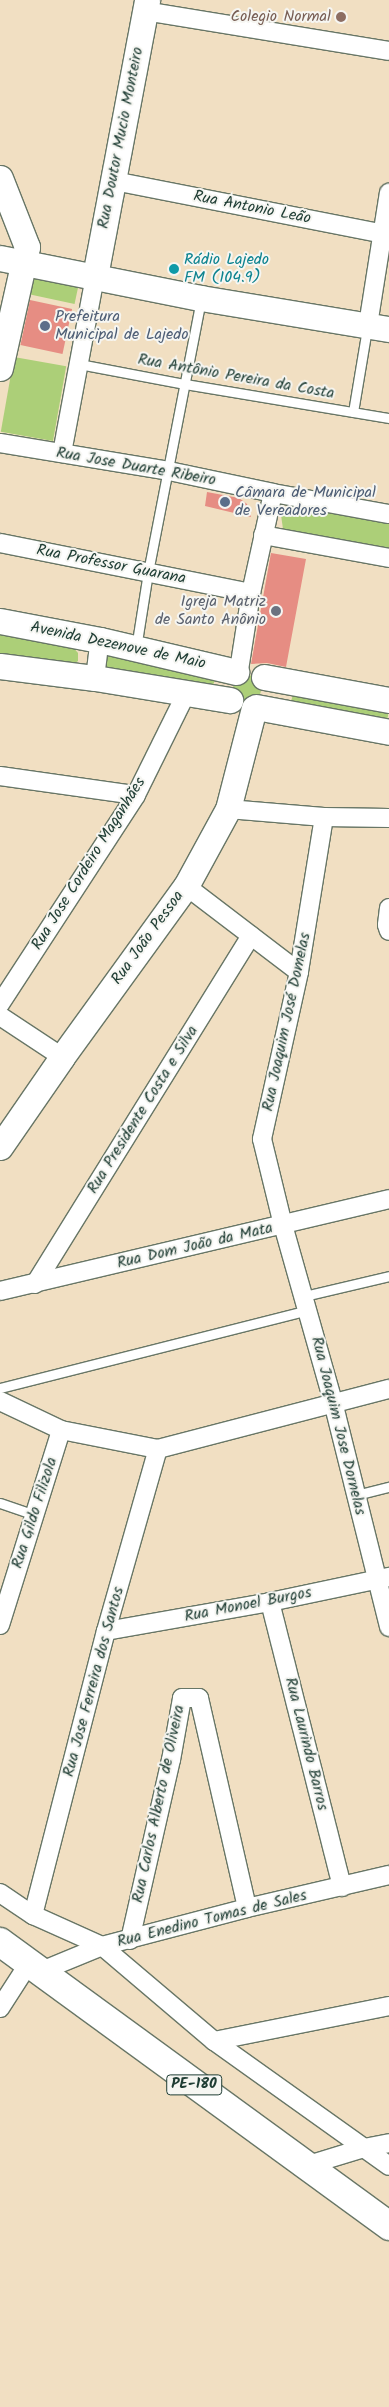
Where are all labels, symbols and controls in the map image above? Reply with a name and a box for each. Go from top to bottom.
place label: Colegio Normal [230,7,331,27]
marker: Colegio Normal [335,11,347,23]
street label: Rua Doutor Mucio Monteiro [94,46,148,230]
street label: Rua Antonio Leão [192,187,312,229]
place label: Rádio Lajedo FM (104.9) [184,250,269,288]
marker: Rádio Lajedo FM (104.9) [168,263,180,275]
place label: Prefeitura Municipal de Lajedo [55,307,188,345]
marker: Prefeitura Municipal de Lajedo [39,320,51,332]
street label: Rua Antônio Pereira da Costa [136,350,336,404]
street label: Rua Jose Duarte Ribeiro [55,443,217,491]
place label: Câmara de Municipal de Vereadores [235,483,376,521]
marker: Câmara de Municipal de Vereadores [219,496,231,508]
street label: Rua Professor Guarana [35,541,187,589]
place label: Igreja Matriz de Santo Anônio [155,592,266,630]
marker: Igreja Matriz de Santo Anônio [270,605,282,617]
street label: Avenida Dezenove de Maio [29,618,207,674]
street label: Rua Jose Cordeiro Maganhães [28,774,150,954]
street label: Rua João Pessoa [108,887,188,989]
street label: Rua Joaquim José Domelas [259,931,315,1113]
street label: Rua Presidente Costa e Silva [83,1023,203,1197]
street label: Rua Dom João da Mata [115,1219,275,1273]
street label: Rua Joaquim Jose Dornelas [306,1335,370,1517]
street label: Rua Gildo Filizola [8,1455,62,1571]
street label: Rua Monoel Burgos [183,1583,313,1627]
street label: Rua Jose Ferreira dos Santos [59,1585,129,1779]
street label: Rua Laurindo Barros [280,1675,332,1813]
street label: Rua Carlos Alberto de Oliveira [129,1703,189,1905]
street label: Rua Enedino Tomas de Sales [115,1886,309,1952]
road number: PE-180 [165,2072,223,2098]

